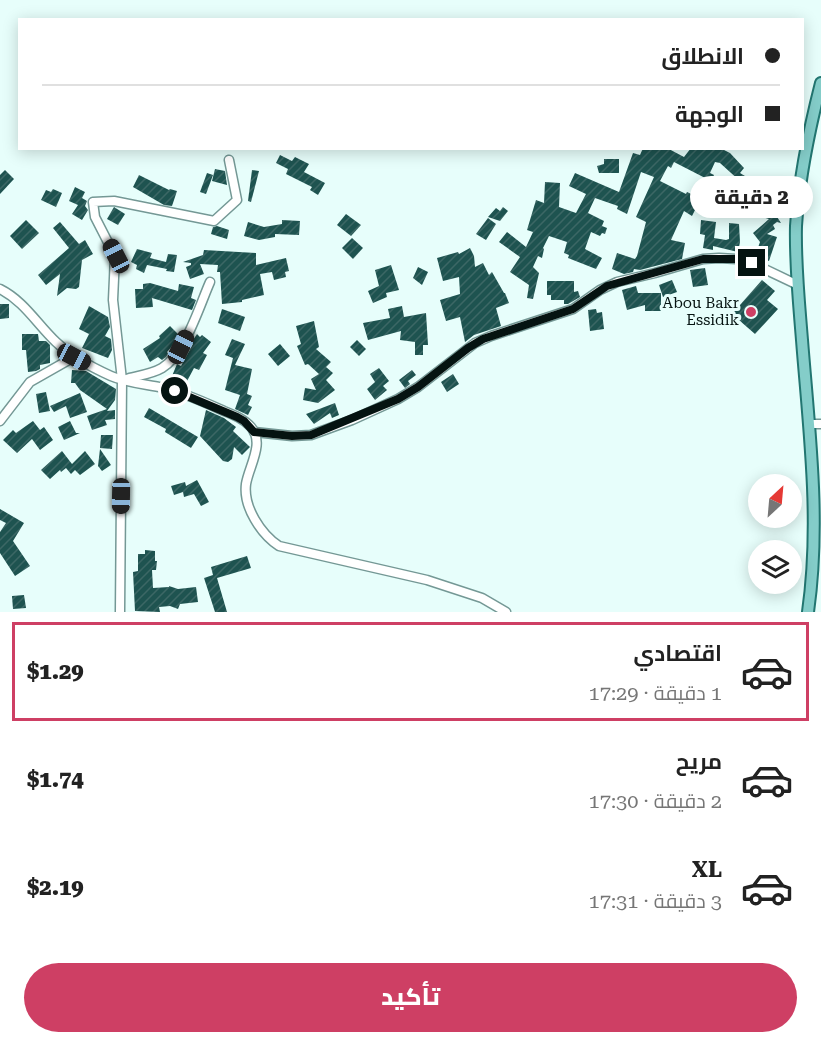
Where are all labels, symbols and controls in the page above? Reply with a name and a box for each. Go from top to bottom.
text: الانطلاق [661,44,744,69]
text: الوجهة [675,102,744,127]
callout: 2 دقيقة [690,176,813,218]
text: 2 دقيقة [714,185,789,209]
car [100,236,132,276]
route end [738,249,765,276]
place label: Abou Bakr Essidik [662,294,739,329]
marker: Abou Bakr Essidik [744,305,758,319]
car [165,327,197,367]
car [54,341,94,373]
route start [161,377,188,404]
north arrow [748,474,802,528]
map controls [748,474,802,594]
car [112,478,130,514]
button: layers [748,540,802,594]
text: اقتصادي [633,641,722,666]
icon: car [740,645,794,699]
text: $1.29 [27,659,84,684]
text: 1 دقيقة · 17:29 [589,681,722,705]
text: مريح [676,749,722,774]
icon: car [740,753,794,807]
text: $1.74 [27,767,84,792]
text: 2 دقيقة · 17:30 [589,789,722,813]
text: XL [692,857,722,882]
icon: car [740,861,794,915]
text: $2.19 [27,875,84,900]
text: 3 دقيقة · 17:31 [589,889,722,913]
button: تأكيد [24,963,797,1032]

